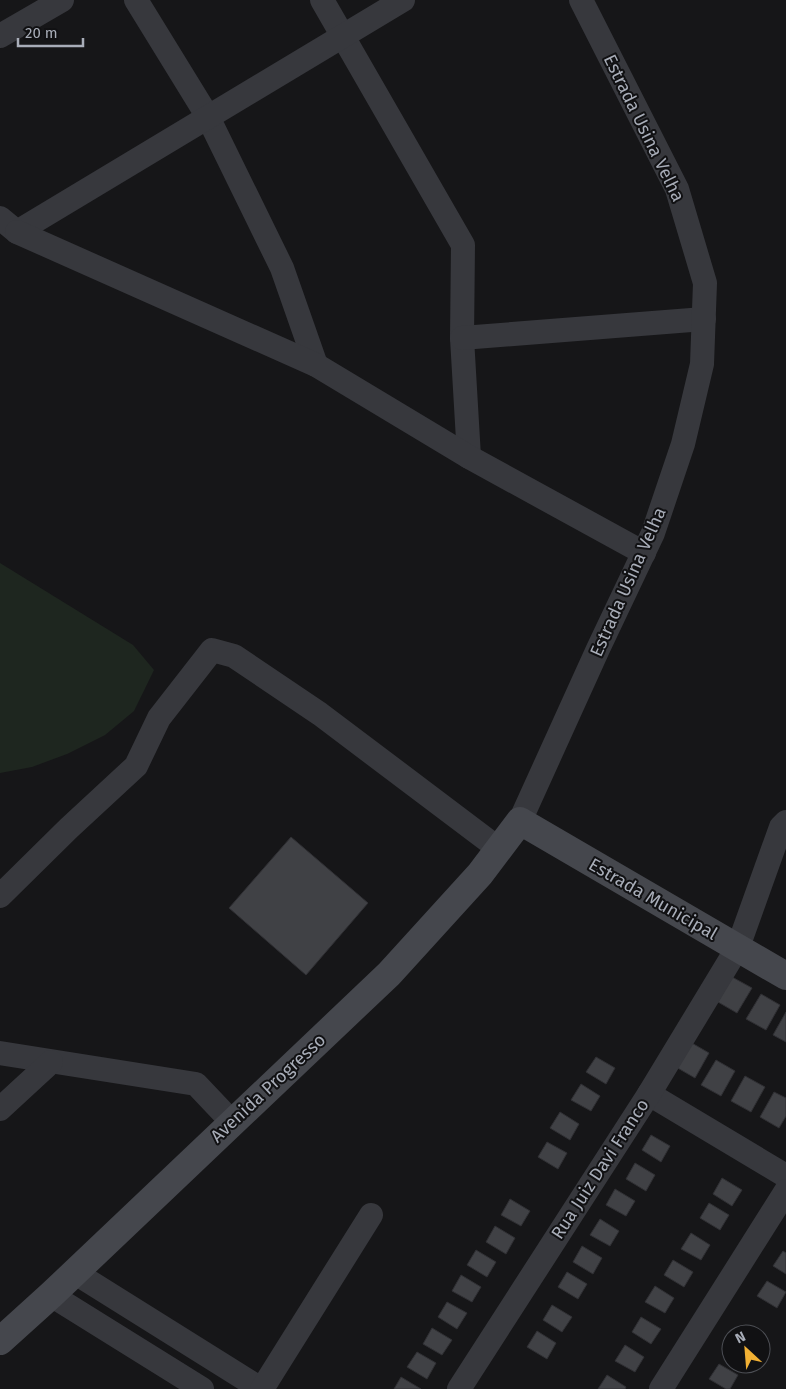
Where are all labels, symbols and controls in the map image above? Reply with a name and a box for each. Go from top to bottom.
scale bar [18,15,82,47]
text: 20 m [25,24,58,42]
street label: Estrada Usina Velha [599,51,689,205]
street label: Estrada Usina Velha [585,504,671,660]
street label: Estrada Municipal [585,853,721,945]
street label: Avenida Progresso [206,1029,330,1147]
street label: Rua Juiz Davi Franco [546,1095,654,1243]
north arrow [721,1324,771,1374]
text: N [733,1328,748,1347]

